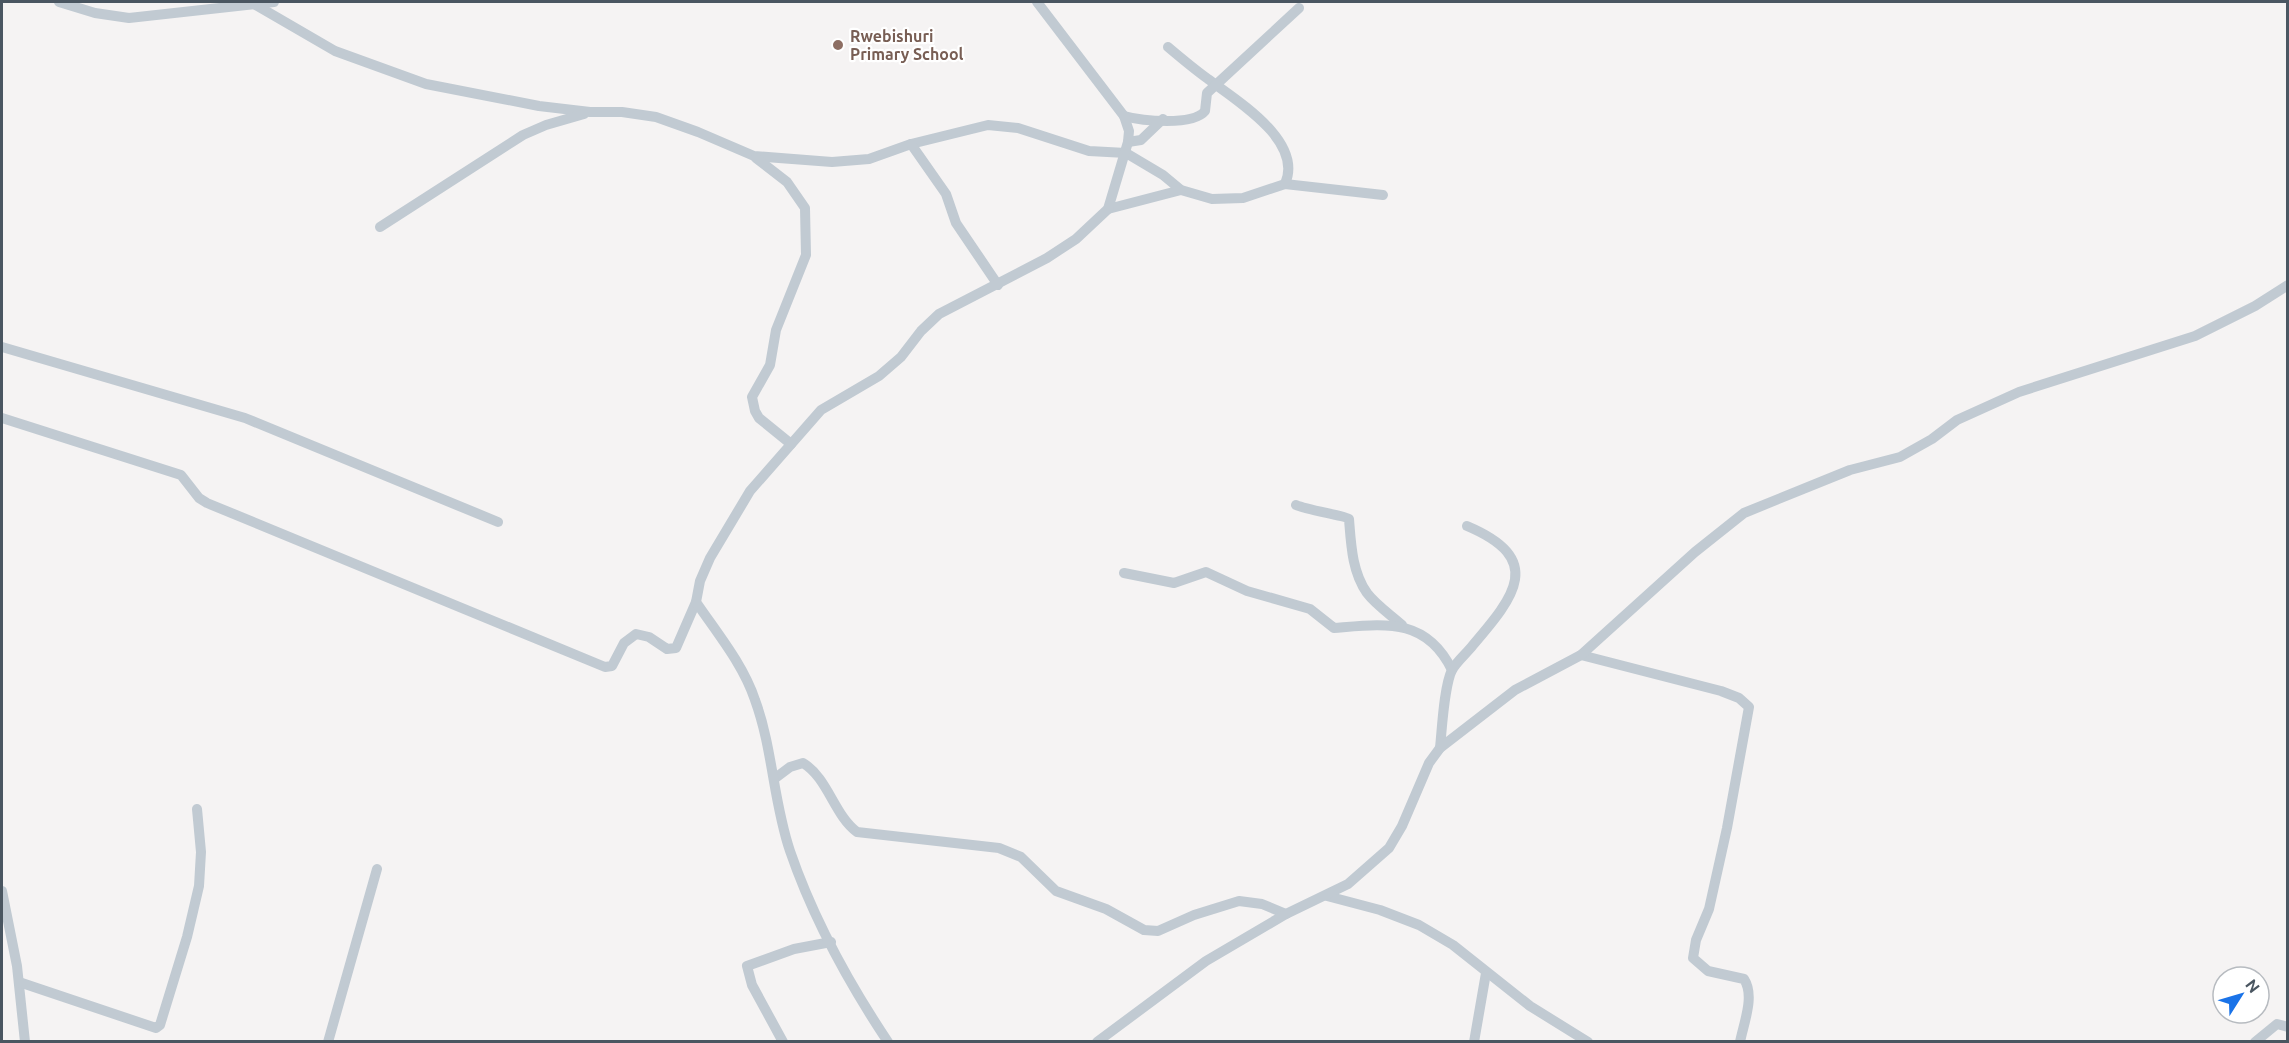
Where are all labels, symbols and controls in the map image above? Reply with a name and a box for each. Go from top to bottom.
place label: Rwebishuri Primary School [850,27,964,63]
marker: Rwebishuri Primary School [831,38,845,52]
north arrow [2211,965,2271,1025]
text: N [2242,976,2264,996]

